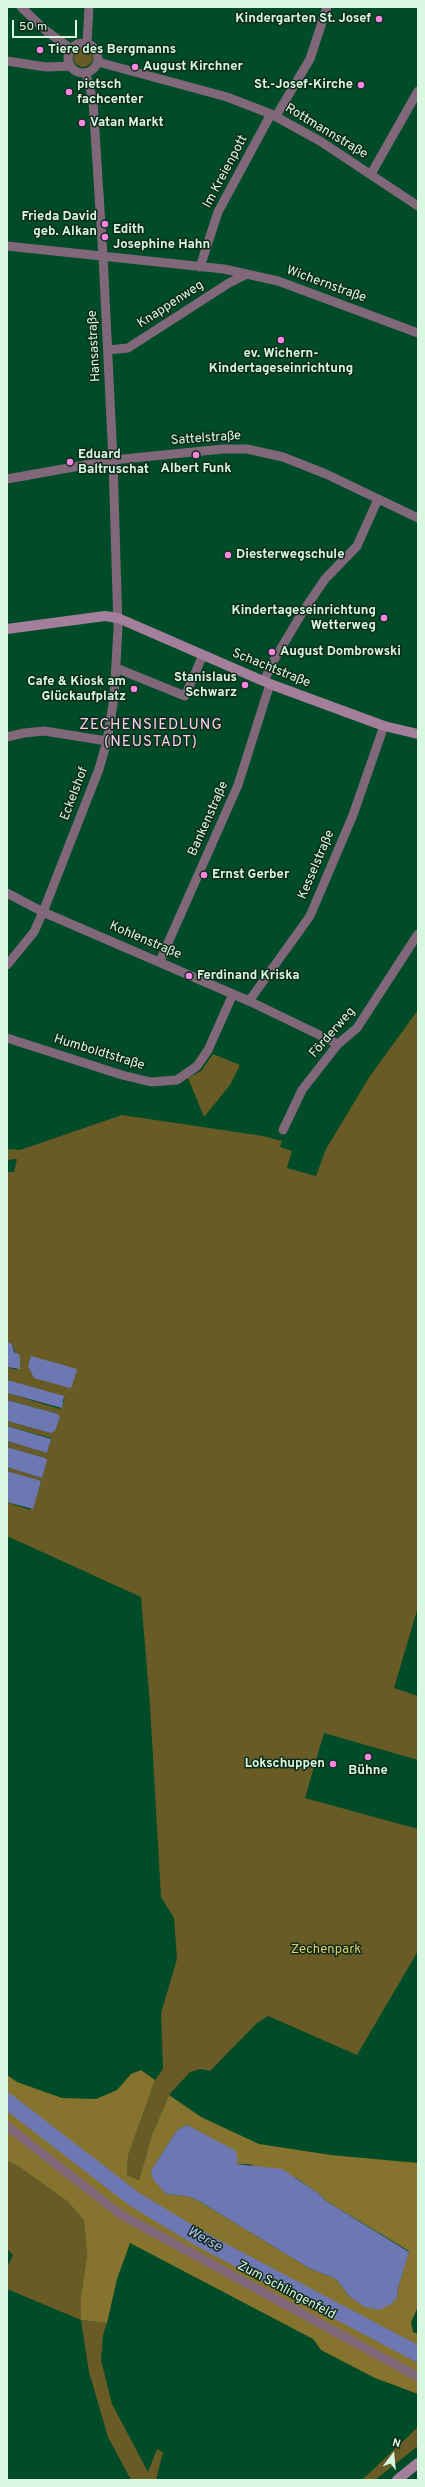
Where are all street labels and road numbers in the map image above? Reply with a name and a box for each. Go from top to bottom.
street label: Rottmannstraße [282,101,370,163]
street label: Im Kreienpott [200,133,252,211]
street label: Wichernstraße [284,263,368,307]
street label: Knappenweg [135,278,207,332]
street label: Hansastraße [85,310,105,382]
street label: Sattelstraße [170,429,242,449]
street label: Schachtstraße [230,646,312,692]
street label: Eckelshof [58,765,92,823]
street label: Bankenstraße [186,779,232,859]
street label: Kesselstraße [295,828,339,902]
street label: Kohlenstraße [107,919,183,963]
street label: Förderweg [307,1004,359,1062]
street label: Humboldtstraße [52,1032,146,1074]
street label: Zum Schlingenfeld [234,2259,338,2323]

